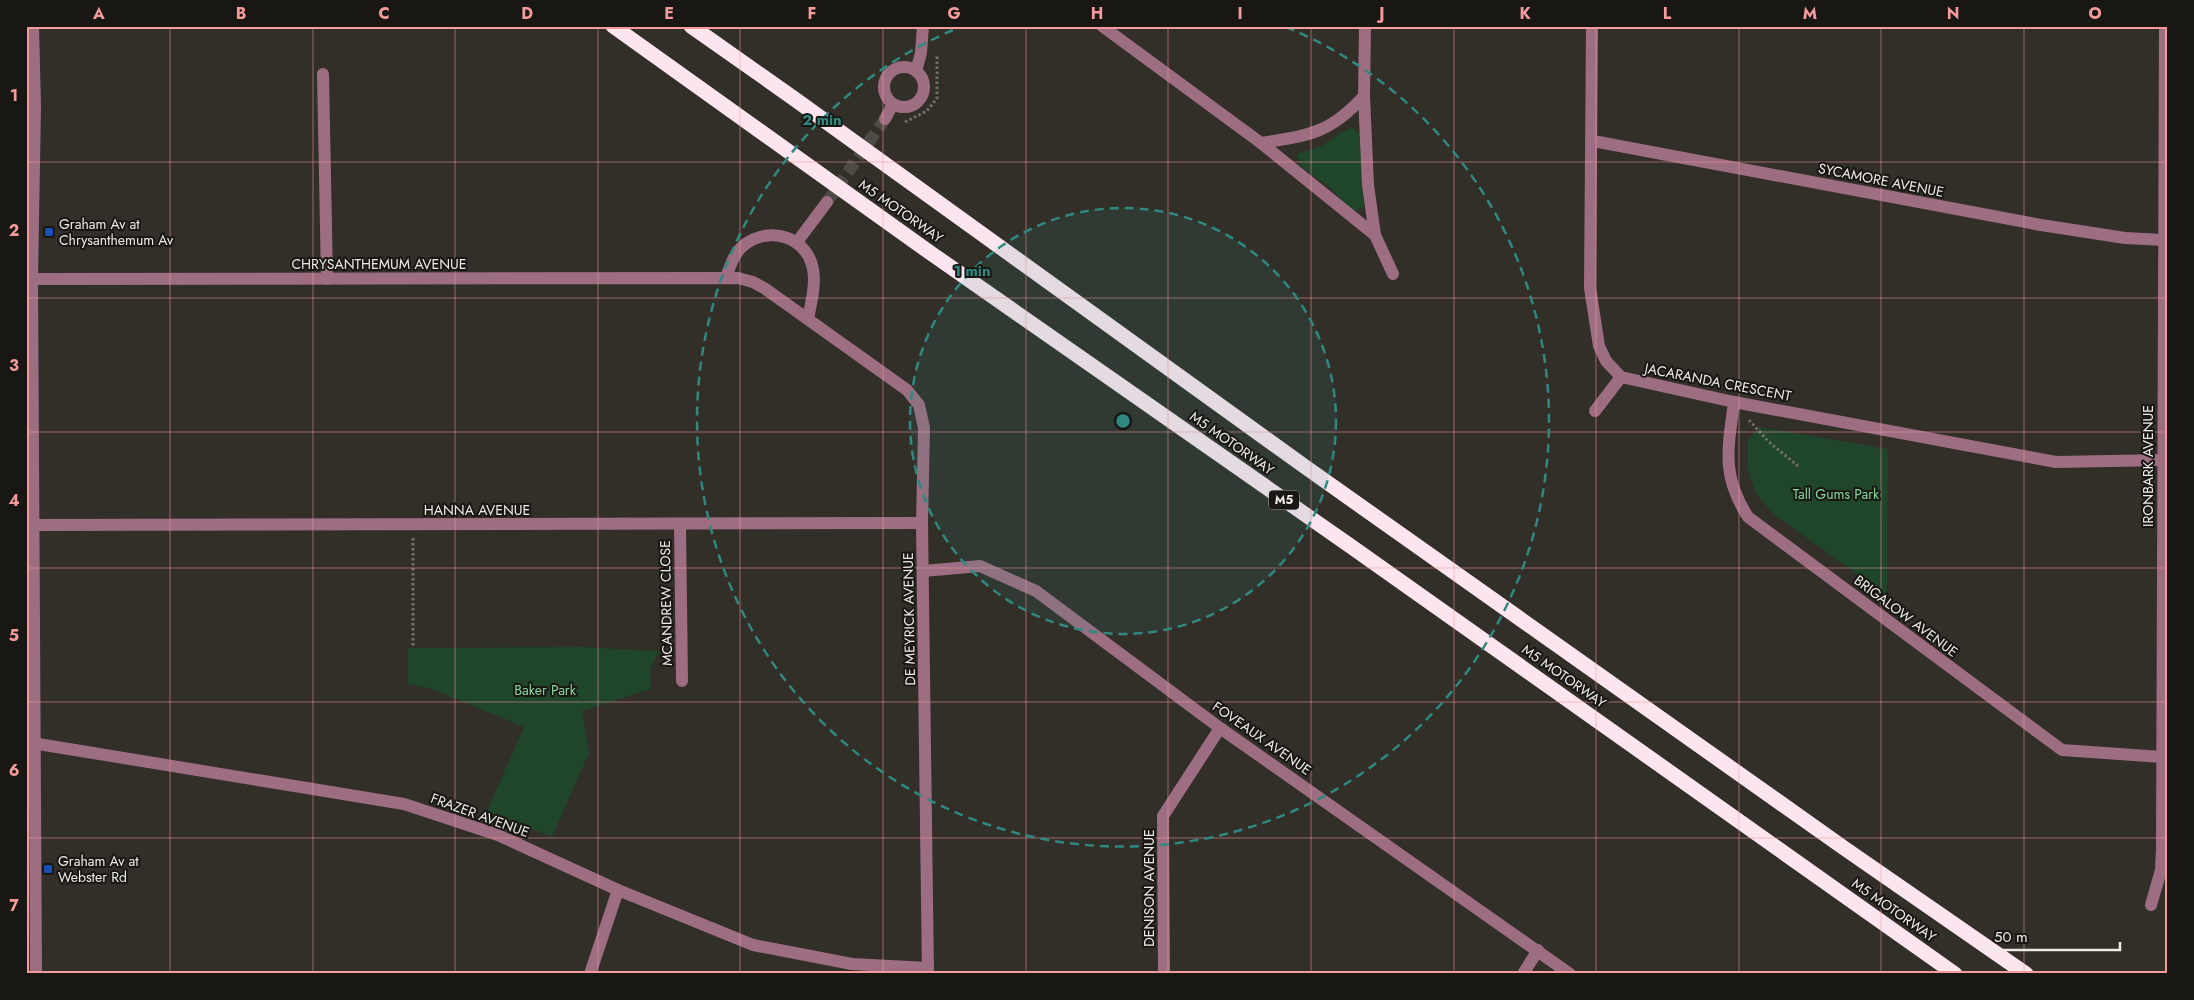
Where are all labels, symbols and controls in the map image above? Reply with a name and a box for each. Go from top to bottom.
text: A [92,2,105,25]
text: B [236,2,246,25]
text: C [378,2,390,25]
text: D [521,2,533,25]
text: E [664,2,674,25]
text: F [808,2,816,25]
text: G [947,2,961,25]
text: H [1091,2,1103,25]
text: I [1237,2,1243,25]
text: J [1376,2,1385,25]
text: K [1519,2,1531,25]
text: L [1663,2,1672,25]
text: M [1803,2,1817,25]
text: N [1947,2,1959,25]
text: O [2088,2,2102,25]
text: 1 [10,84,18,107]
text: 2 min [802,109,842,131]
street label: SYCAMORE AVENUE [1816,158,1946,202]
street label: M5 MOTORWAY [855,175,947,248]
place label: Graham Av at Chrysanthemum Av [59,214,174,250]
text: 2 [9,219,19,242]
marker: Graham Av at Chrysanthemum Av [43,226,55,238]
street label: CHRYSANTHEMUM AVENUE [291,254,467,274]
text: 1 min [953,260,991,282]
text: 3 [9,354,19,377]
street label: JACARANDA CRESCENT [1641,358,1793,406]
street label: IRONBARK AVENUE [2138,405,2158,527]
street label: M5 MOTORWAY [1186,407,1278,480]
centre of rings [1114,412,1132,430]
park label: Tall Gums Park [1793,484,1880,504]
text: 4 [8,489,20,512]
road number: M5 [1269,490,1299,510]
street label: HANNA AVENUE [424,500,530,520]
street label: MCANDREW CLOSE [655,540,677,666]
street label: DE MEYRICK AVENUE [898,552,920,686]
street label: BRIGALOW AVENUE [1850,570,1962,662]
text: 5 [9,624,19,647]
street label: M5 MOTORWAY [1518,640,1610,713]
park label: Baker Park [514,680,577,700]
street label: FOVEAUX AVENUE [1208,696,1316,780]
text: 6 [9,759,19,782]
street label: FRAZER AVENUE [428,788,532,842]
street label: DENISON AVENUE [1139,829,1159,947]
place label: Graham Av at Webster Rd [58,851,139,887]
marker: Graham Av at Webster Rd [42,863,54,875]
street label: M5 MOTORWAY [1848,874,1940,947]
text: 7 [9,894,19,917]
scale bar [1986,920,2120,952]
text: 50 m [1994,926,2028,948]

